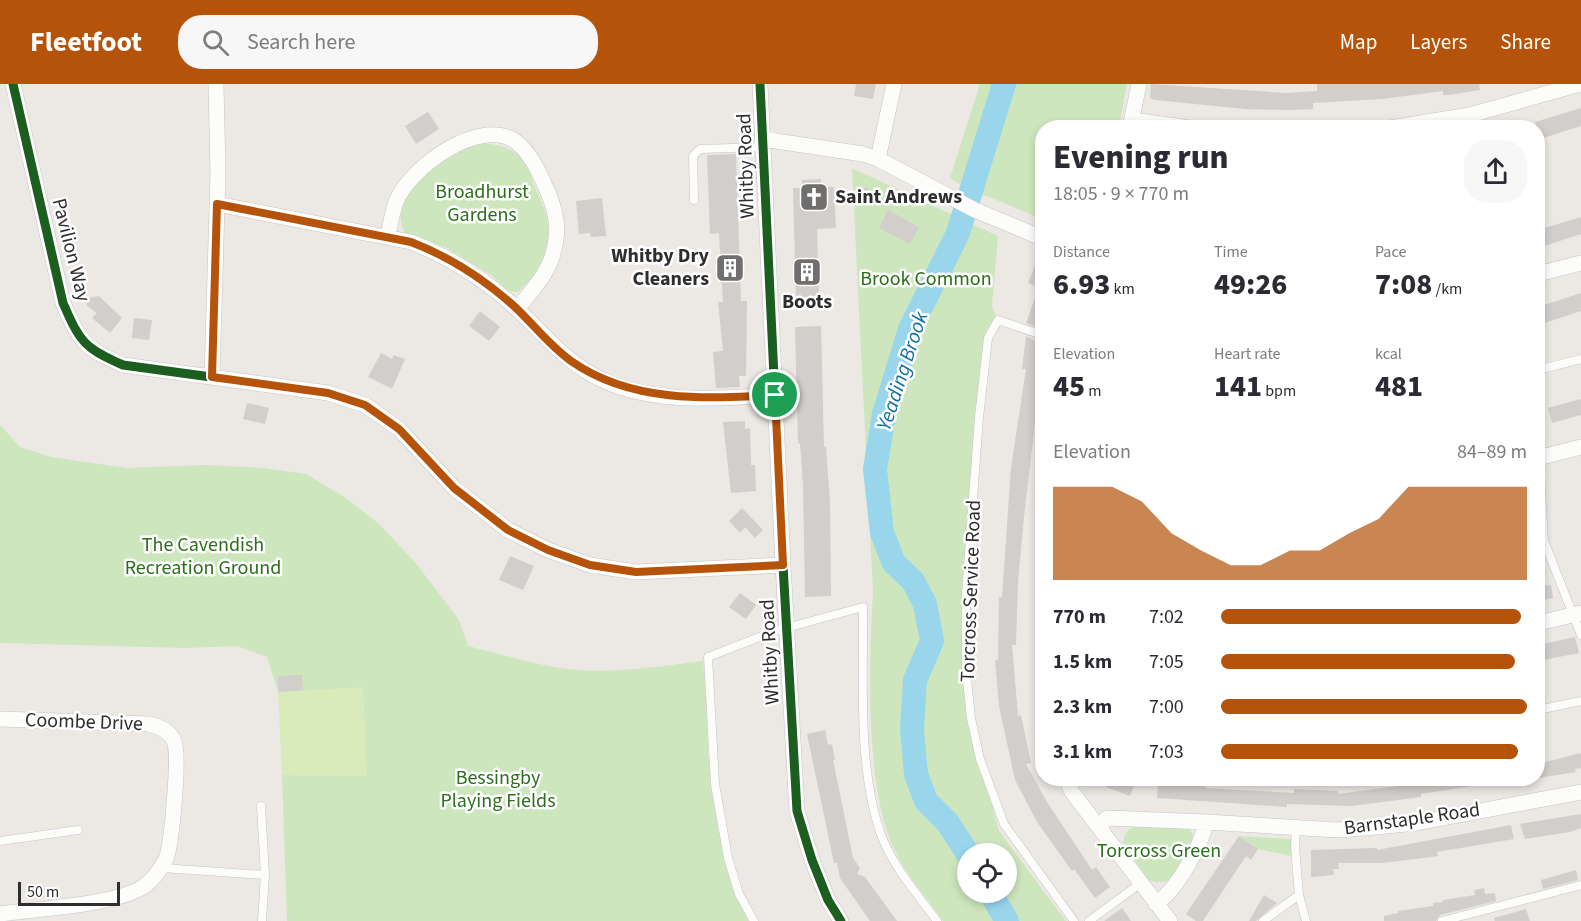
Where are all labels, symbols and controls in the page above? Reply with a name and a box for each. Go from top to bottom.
search box [178,15,598,69]
text: Fleetfoot [30,22,142,62]
icon: search [199,26,232,59]
text: Search here [247,26,355,58]
text: Map [1340,27,1377,57]
text: Layers [1410,27,1467,57]
text: Share [1500,27,1551,57]
street label: Whitby Road [730,113,762,219]
text: Evening run [1053,134,1229,181]
button: share [1464,140,1527,203]
park label: Broadhurst Gardens [435,178,529,229]
text: 18:05 · 9 × 770 m [1053,180,1189,208]
church icon: Saint Andrews [798,181,830,213]
place label: Saint Andrews [835,183,962,211]
street label: Pavilion Way [45,195,97,305]
text: Distance [1053,241,1110,263]
text: Time [1214,241,1248,263]
text: Pace [1375,241,1406,263]
place label: Whitby Dry Cleaners [611,242,710,293]
building icon: Whitby Dry Cleaners [714,252,746,284]
building icon: Boots [791,256,823,288]
text: 6.93 [1053,263,1110,306]
text: 49:26 [1214,263,1287,306]
text: 7:08 [1375,263,1432,306]
park label: Brook Common [860,265,992,293]
text: km [1110,278,1135,300]
text: /km [1432,278,1462,300]
place label: Boots [782,288,832,316]
water label: Yeading Brook [869,307,936,434]
text: Elevation [1053,343,1115,365]
text: Heart rate [1214,343,1281,365]
text: kcal [1375,343,1402,365]
text: 45 [1053,365,1085,408]
text: 141 [1214,365,1262,408]
text: 481 [1375,365,1423,408]
pin [749,369,800,420]
icon: arrive [758,378,791,411]
text: m [1085,380,1102,402]
text: bpm [1262,380,1296,402]
text: Elevation [1053,438,1131,466]
text: 84–89 m [1457,438,1527,466]
street label: Torcross Service Road [954,499,988,683]
park label: The Cavendish Recreation Ground [125,531,281,582]
street label: Whitby Road [753,599,787,705]
text: 770 m [1053,603,1106,631]
text: 7:02 [1149,603,1184,631]
text: 1.5 km [1053,648,1112,676]
text: 7:05 [1149,648,1184,676]
text: 2.3 km [1053,693,1112,721]
text: 7:00 [1149,693,1184,721]
street label: Coombe Drive [25,706,144,738]
text: 3.1 km [1053,738,1112,766]
text: 7:03 [1149,738,1184,766]
park label: Bessingby Playing Fields [440,764,556,815]
street label: Barnstaple Road [1342,796,1482,842]
park label: Torcross Green [1097,837,1221,865]
map controls [957,843,1017,903]
button: locate [957,843,1017,903]
scale bar [18,879,120,906]
text: 50 m [27,881,59,903]

